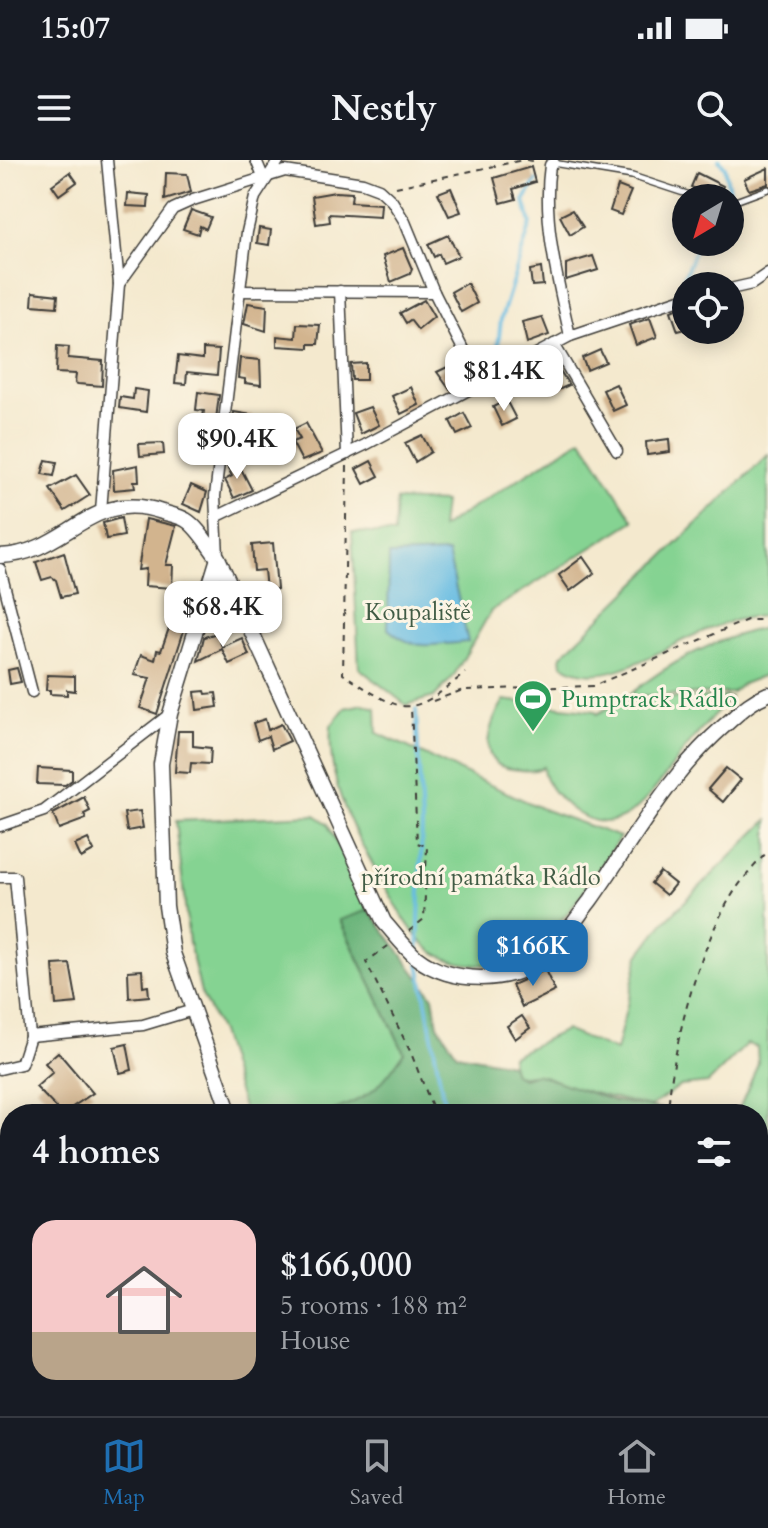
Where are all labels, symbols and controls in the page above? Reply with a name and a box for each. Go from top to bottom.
text: 15:07 [40,8,110,49]
text: Nestly [331,84,437,133]
icon: menu [32,86,76,130]
icon: search [692,86,736,130]
north arrow [672,184,744,256]
map controls [672,184,744,344]
button: locate [672,272,744,344]
pin: $81.4K [439,345,569,413]
text: $81.4K [463,353,545,388]
pin: $90.4K [172,413,302,481]
text: $90.4K [196,421,278,456]
pin: $68.4K [158,581,288,649]
text: $68.4K [182,589,264,624]
park label: Koupaliště [365,596,471,629]
sports icon: Pumptrack Rádlo [512,678,554,733]
place label: Pumptrack Rádlo [561,683,737,716]
park label: přírodní památka Rádlo [361,861,601,894]
pin: $166K [477,920,589,988]
text: $166K [496,928,570,963]
text: 4 homes [32,1129,160,1175]
icon: filters [692,1130,736,1174]
text: $166,000 [280,1242,412,1288]
icon: home [96,1252,192,1348]
text: 5 rooms · 188 m² [280,1288,467,1323]
text: House [280,1323,351,1358]
tab: Map [102,1434,146,1512]
tab: Saved [350,1434,403,1512]
tab: Home [607,1434,666,1512]

